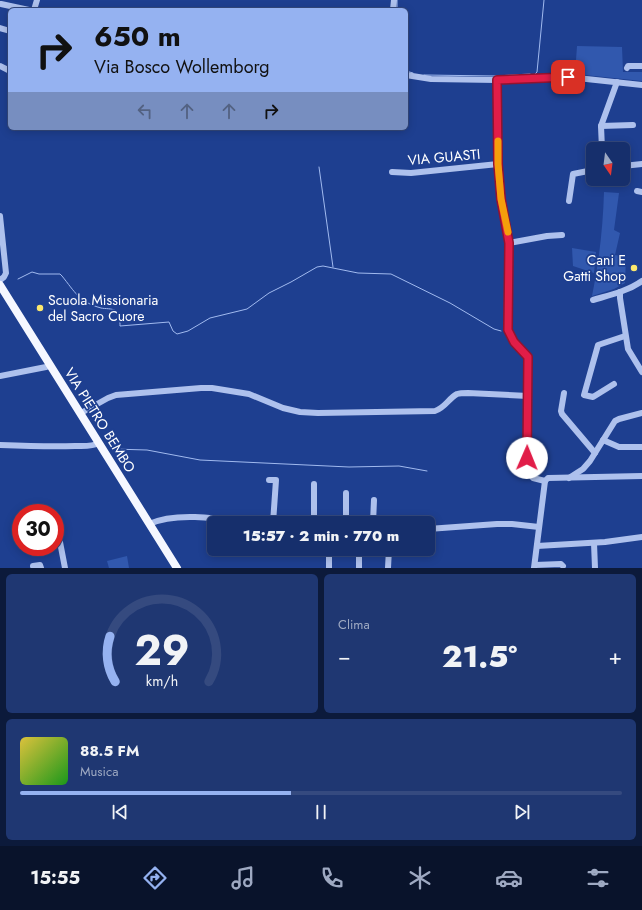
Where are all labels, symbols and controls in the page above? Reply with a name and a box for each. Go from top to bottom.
text: 650 m [94,16,181,57]
icon: right [28,24,80,76]
text: Via Bosco Wollemborg [94,54,270,80]
pin [551,60,585,94]
icon: arrive [557,66,579,88]
icon: left [134,100,156,122]
icon: ahead [176,100,198,122]
icon: ahead [218,100,240,122]
icon: right [260,100,282,122]
north arrow [586,142,630,186]
map controls [586,142,630,186]
street label: VIA GUASTI [407,144,481,170]
place label: Cani E Gatti Shop [563,250,626,286]
marker: Cani E Gatti Shop [629,263,639,273]
place label: Scuola Missionaria del Sacro Cuore [48,290,158,326]
marker: Scuola Missionaria del Sacro Cuore [35,303,45,313]
street label: VIA PIETRO BEMBO [60,364,140,476]
position arrow [506,437,548,479]
speed limit sign: 30 [12,504,64,556]
text: 15:57 · 2 min · 770 m [243,525,399,547]
text: Clima [338,615,370,634]
text: 29 [134,619,190,680]
text: 21.5° [442,635,517,678]
text: − [338,640,351,672]
text: + [608,640,622,672]
text: km/h [146,670,178,690]
text: 88.5 FM [80,740,139,762]
text: Musica [80,762,118,781]
icon: previous [109,801,131,823]
icon: pause [310,801,332,823]
icon: next [511,801,533,823]
icon: directions [141,864,169,892]
icon: music [229,864,257,892]
icon: phone [318,864,346,892]
icon: climate [406,864,434,892]
icon: car [495,864,523,892]
icon: filters [584,864,612,892]
text: 15:55 [30,865,80,891]

